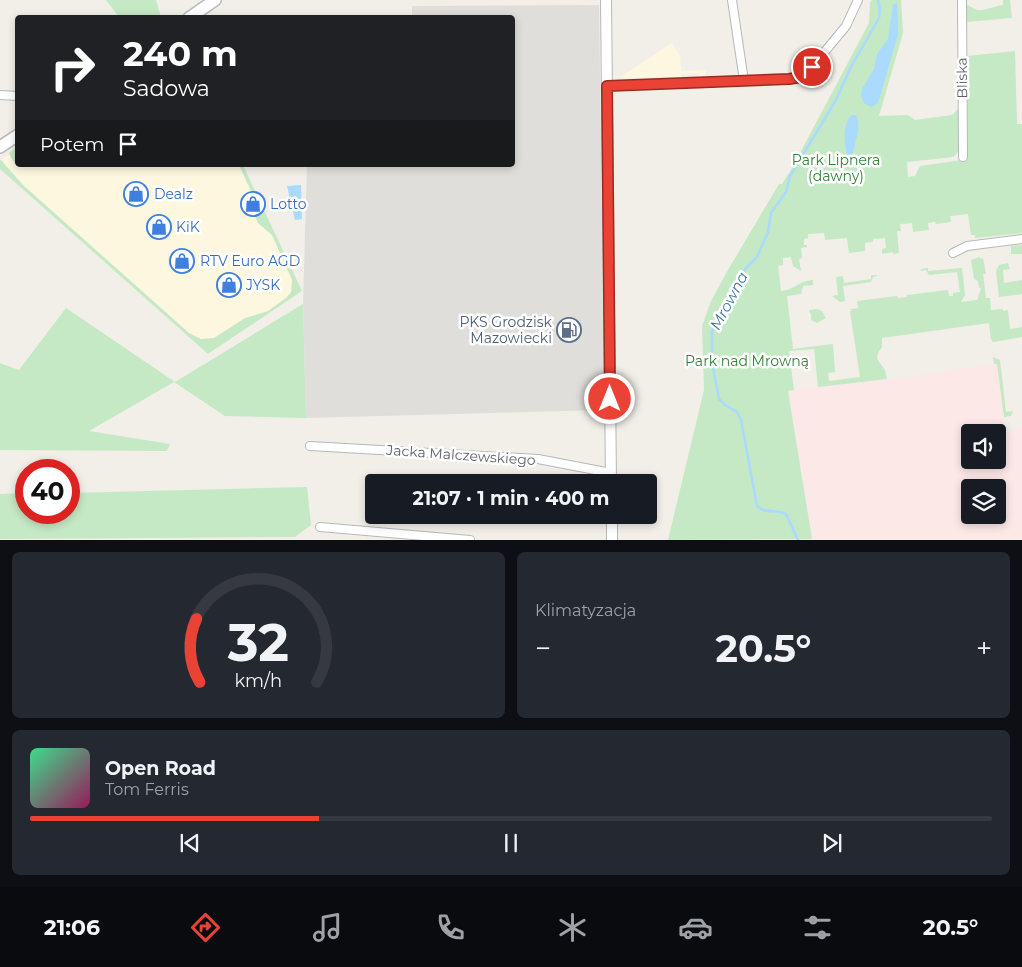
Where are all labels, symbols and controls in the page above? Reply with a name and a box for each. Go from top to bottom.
text: 240 m [123,32,238,75]
icon: right [40,35,105,100]
pin [791,46,833,88]
icon: arrive [798,53,826,81]
street label: Bliska [953,57,971,99]
text: Sadowa [123,75,210,102]
icon: arrive [114,130,142,158]
text: Potem [40,133,104,156]
park label: Park Lipnera (dawny) [792,151,880,185]
shop icon: Dealz [123,181,149,207]
place label: Dealz [154,185,193,203]
shop icon: Lotto [240,191,266,217]
place label: Lotto [270,195,307,213]
shop icon: KiK [146,214,172,240]
place label: KiK [176,218,200,236]
shop icon: RTV Euro AGD [169,248,195,274]
place label: RTV Euro AGD [200,252,300,270]
water label: Mrowna [705,269,752,333]
shop icon: JYSK [216,272,242,298]
place label: JYSK [245,276,280,294]
place label: PKS Grodzisk Mazowiecki [459,313,553,347]
fuel station icon: PKS Grodzisk Mazowiecki [556,317,582,343]
park label: Park nad Mrowną [685,352,809,370]
position arrow [583,372,635,424]
map controls [961,424,1006,524]
button: sound [961,424,1006,469]
street label: Jacka Malczewskiego [385,441,537,469]
speed limit sign: 40 [15,459,80,524]
button: layers [961,479,1006,524]
text: 21:07 · 1 min · 400 m [412,487,610,510]
text: Klimatyzacja [535,601,636,620]
text: 32 [227,611,289,674]
text: 20.5° [716,625,811,672]
text: − [535,631,551,665]
text: + [976,631,992,665]
text: km/h [235,670,282,691]
text: Open Road [105,757,216,780]
text: Tom Ferris [105,780,189,799]
icon: previous [176,829,204,857]
icon: pause [497,829,525,857]
icon: next [818,829,846,857]
icon: directions [188,910,223,945]
icon: music [310,910,345,945]
icon: phone [433,910,468,945]
icon: climate [555,910,590,945]
icon: car [678,910,713,945]
icon: filters [800,910,835,945]
text: 21:06 [44,914,100,941]
text: 20.5° [923,914,978,941]

